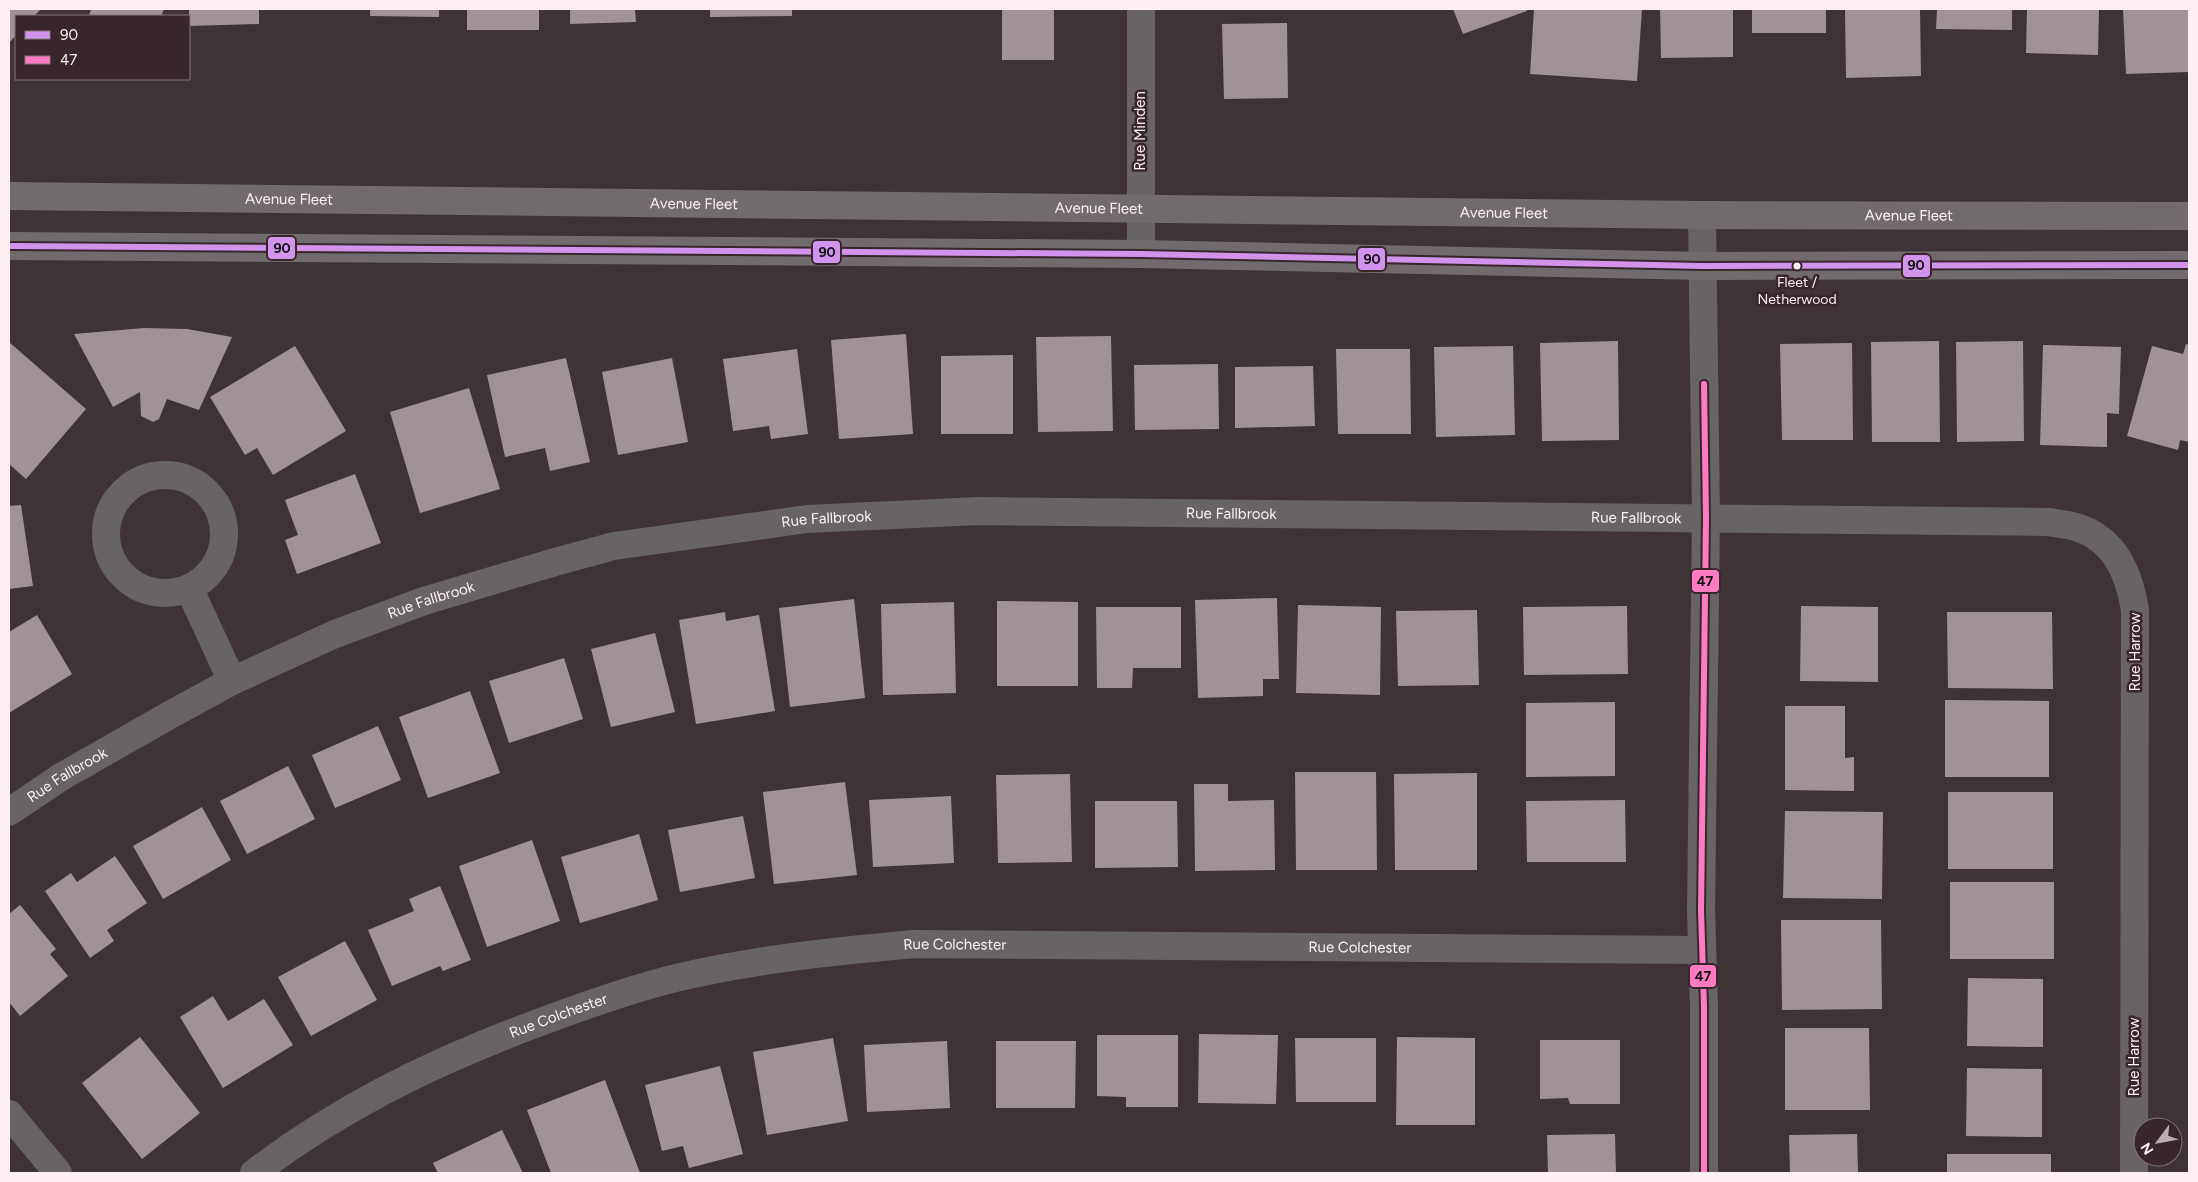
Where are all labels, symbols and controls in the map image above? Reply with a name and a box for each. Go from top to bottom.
legend [15,15,190,80]
text: 90 [60,26,78,44]
text: 47 [60,51,77,69]
street label: Rue Minden [1131,91,1149,171]
street label: Avenue Fleet [245,190,333,209]
street label: Avenue Fleet [650,194,738,213]
street label: Avenue Fleet [1055,199,1143,218]
street label: Avenue Fleet [1460,203,1548,222]
street label: Avenue Fleet [1865,206,1953,225]
line badge: 90 [267,236,296,260]
text: 90 [273,240,291,257]
line badge: 90 [812,240,841,264]
text: 90 [818,244,836,261]
line badge: 90 [1357,247,1386,271]
text: 90 [1363,251,1381,268]
line badge: 90 [1902,254,1931,278]
text: 90 [1907,257,1925,274]
marker: Fleet / Netherwood [1792,261,1802,271]
place label: Fleet / Netherwood [1757,274,1837,308]
street label: Rue Fallbrook [1186,504,1277,523]
street label: Rue Fallbrook [780,507,873,532]
street label: Rue Fallbrook [1591,508,1682,527]
line badge: 47 [1691,569,1720,593]
text: 47 [1697,573,1714,590]
street label: Rue Fallbrook [385,577,477,623]
street label: Rue Harrow [2126,612,2144,691]
street label: Rue Fallbrook [24,743,111,806]
street label: Rue Colchester [902,935,1006,954]
street label: Rue Colchester [1308,938,1411,957]
line badge: 47 [1689,964,1717,988]
text: 47 [1695,968,1712,985]
street label: Rue Colchester [507,990,610,1042]
street label: Rue Harrow [2125,1017,2143,1096]
north arrow [2133,1117,2183,1167]
text: N [2137,1140,2157,1158]

